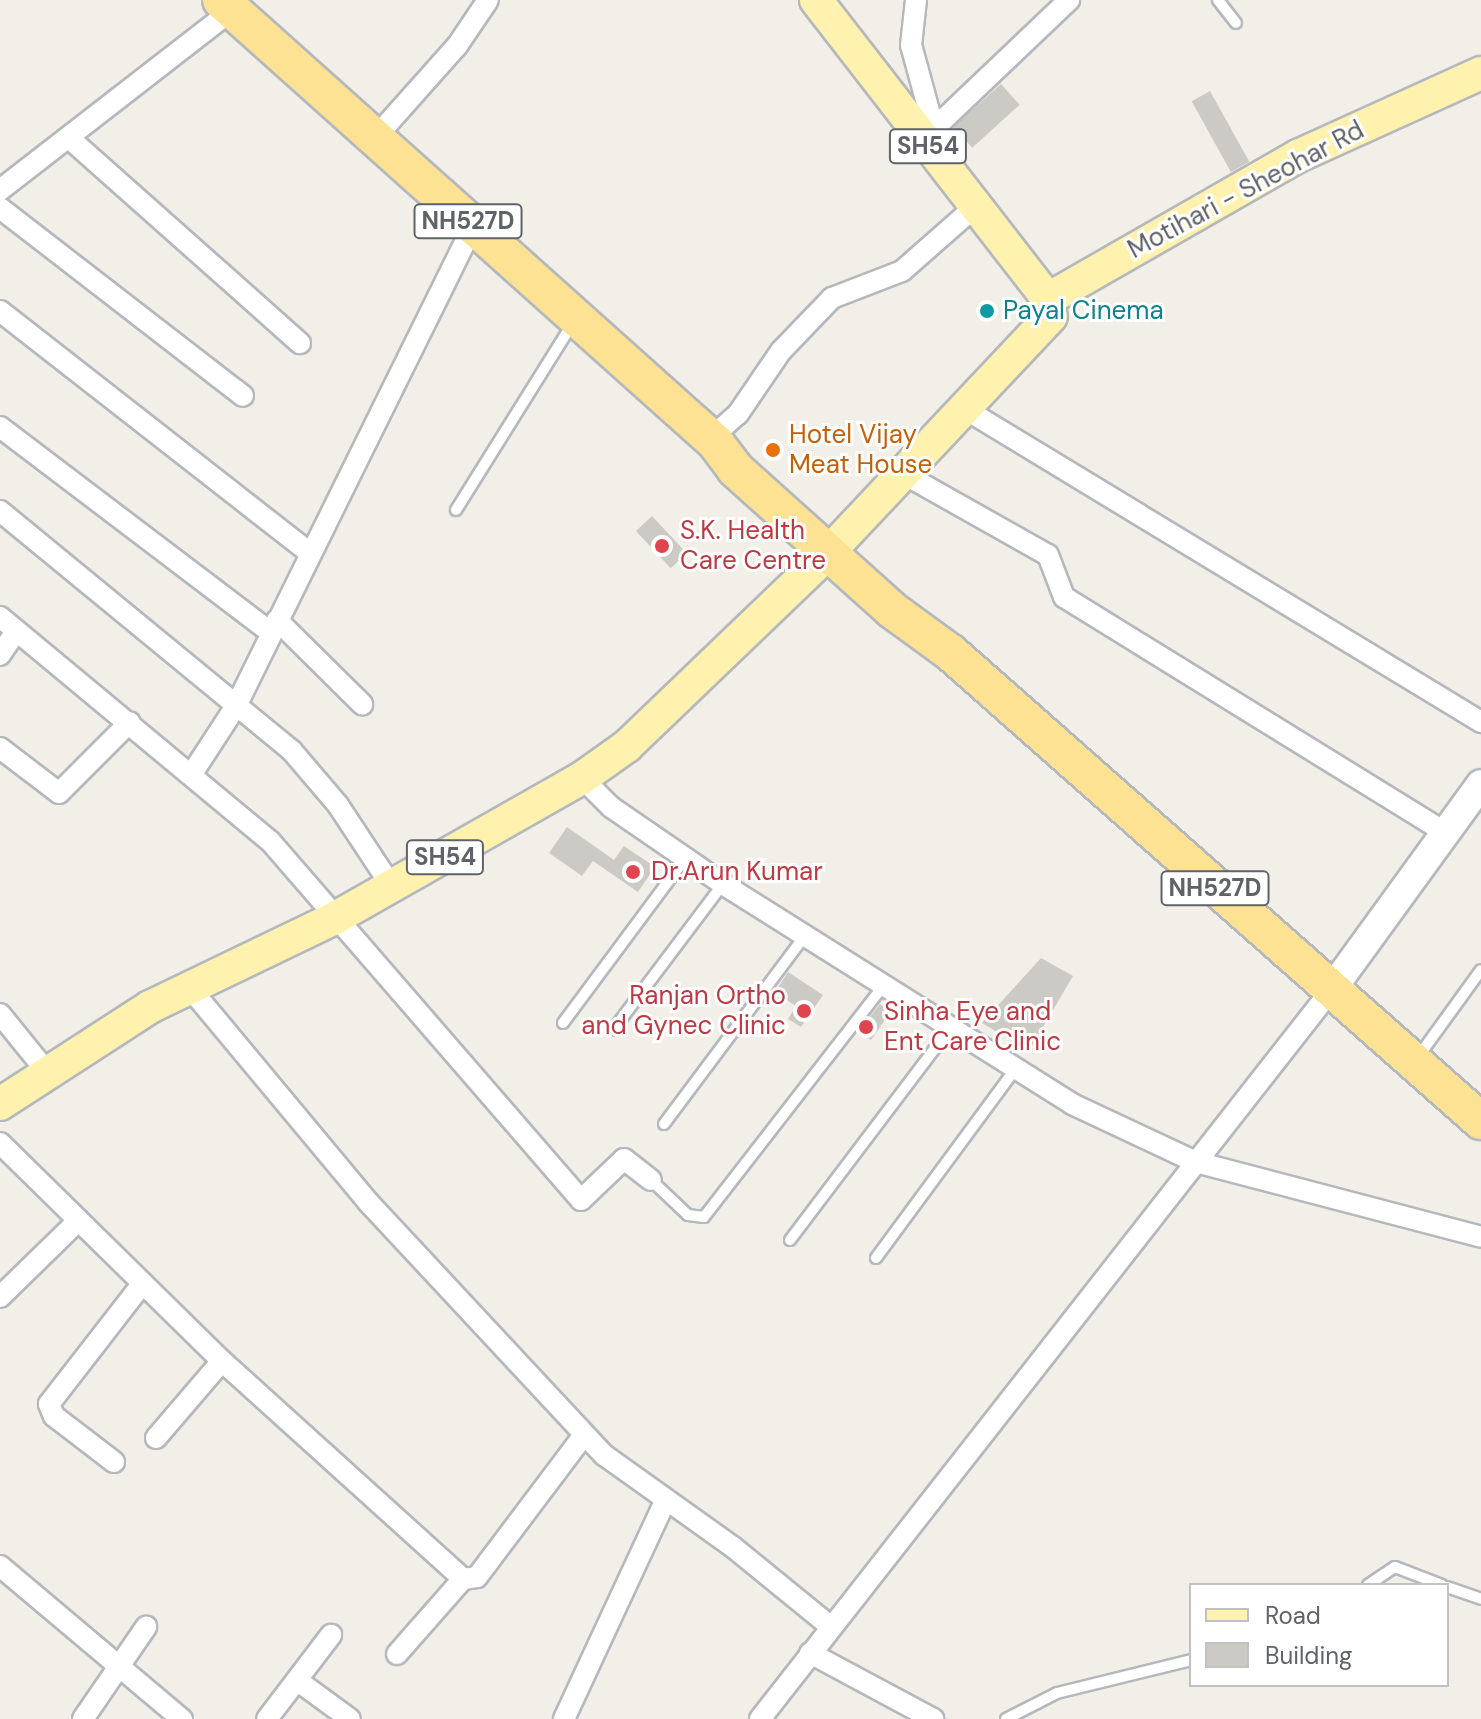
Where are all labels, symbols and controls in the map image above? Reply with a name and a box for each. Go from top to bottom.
street label: Motihari - Sheohar Rd [1123,115,1369,265]
road number: SH54 [888,126,968,166]
road number: NH527D [412,201,524,241]
place label: Payal Cinema [1003,295,1164,327]
marker: Payal Cinema [978,302,996,320]
place label: Hotel Vijay Meat House [789,419,932,480]
marker: Hotel Vijay Meat House [764,441,782,459]
place label: S.K. Health Care Centre [680,515,826,576]
marker: S.K. Health Care Centre [651,535,673,557]
road number: SH54 [405,837,485,877]
place label: Dr.Arun Kumar [651,856,823,888]
marker: Dr.Arun Kumar [622,861,644,883]
road number: NH527D [1159,868,1271,908]
place label: Ranjan Ortho and Gynec Clinic [581,980,786,1042]
place label: Sinha Eye and Ent Care Clinic [884,996,1061,1058]
marker: Ranjan Ortho and Gynec Clinic [793,1000,815,1022]
marker: Sinha Eye and Ent Care Clinic [855,1016,877,1038]
legend [1189,1583,1449,1687]
text: Road [1265,1600,1321,1631]
text: Building [1265,1640,1352,1671]

